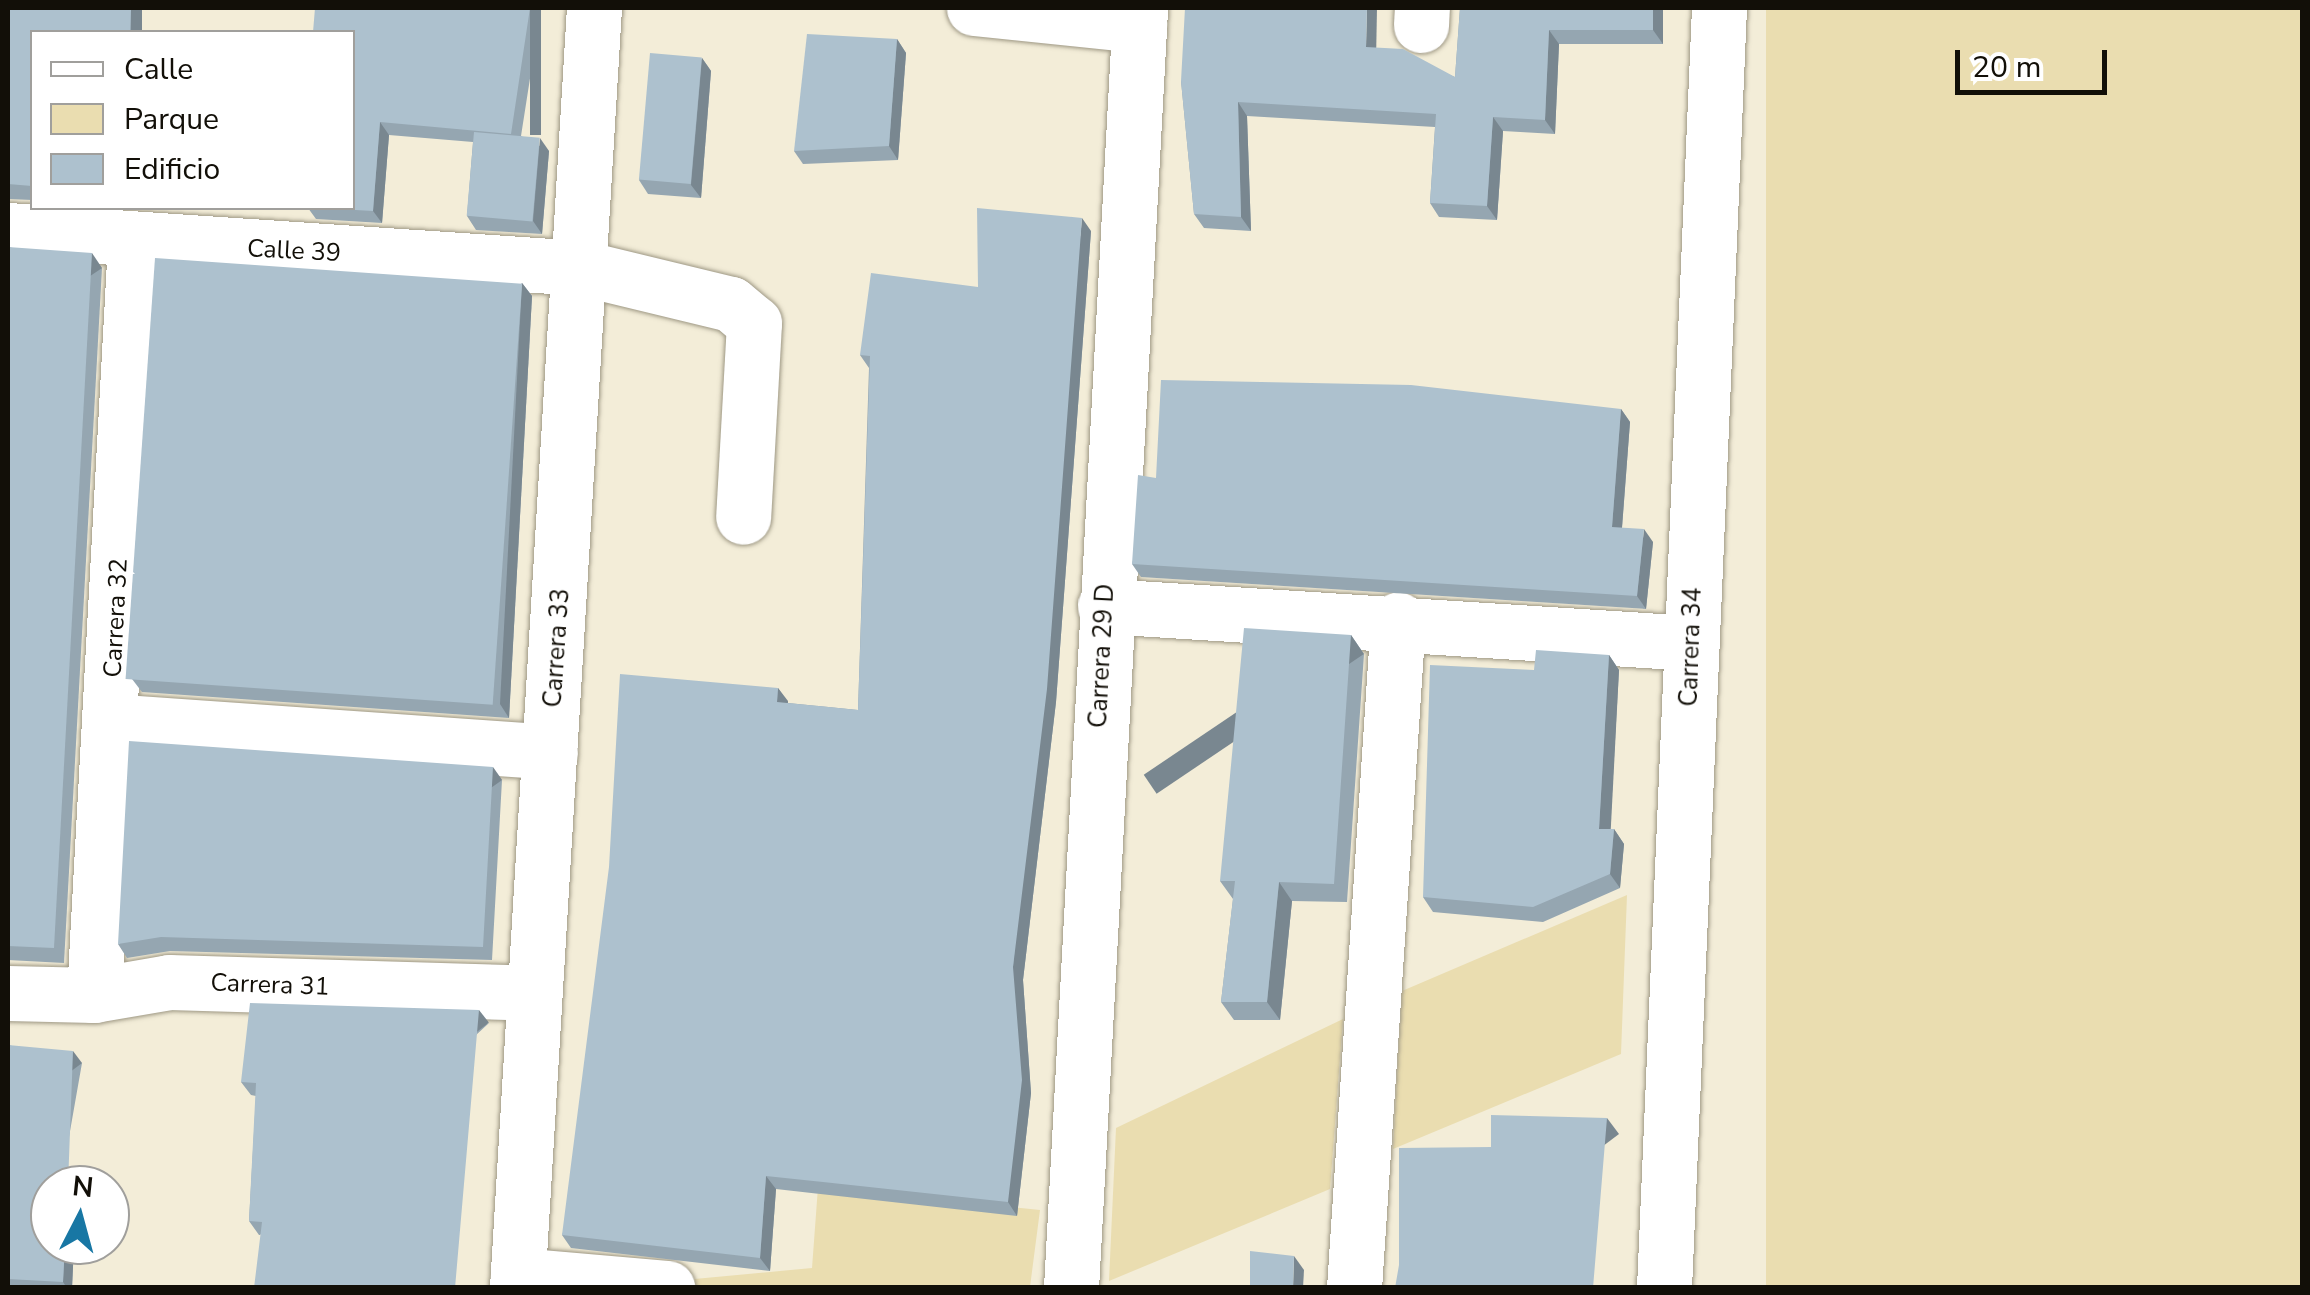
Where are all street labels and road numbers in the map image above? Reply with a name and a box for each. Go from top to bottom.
street label: Calle 39 [246,234,342,268]
street label: Carrera 32 [98,558,134,678]
street label: Carrera 29 D [1083,583,1121,729]
street label: Carrera 33 [538,587,576,709]
street label: Carrera 34 [1674,587,1708,707]
street label: Carrera 31 [210,968,330,1002]

